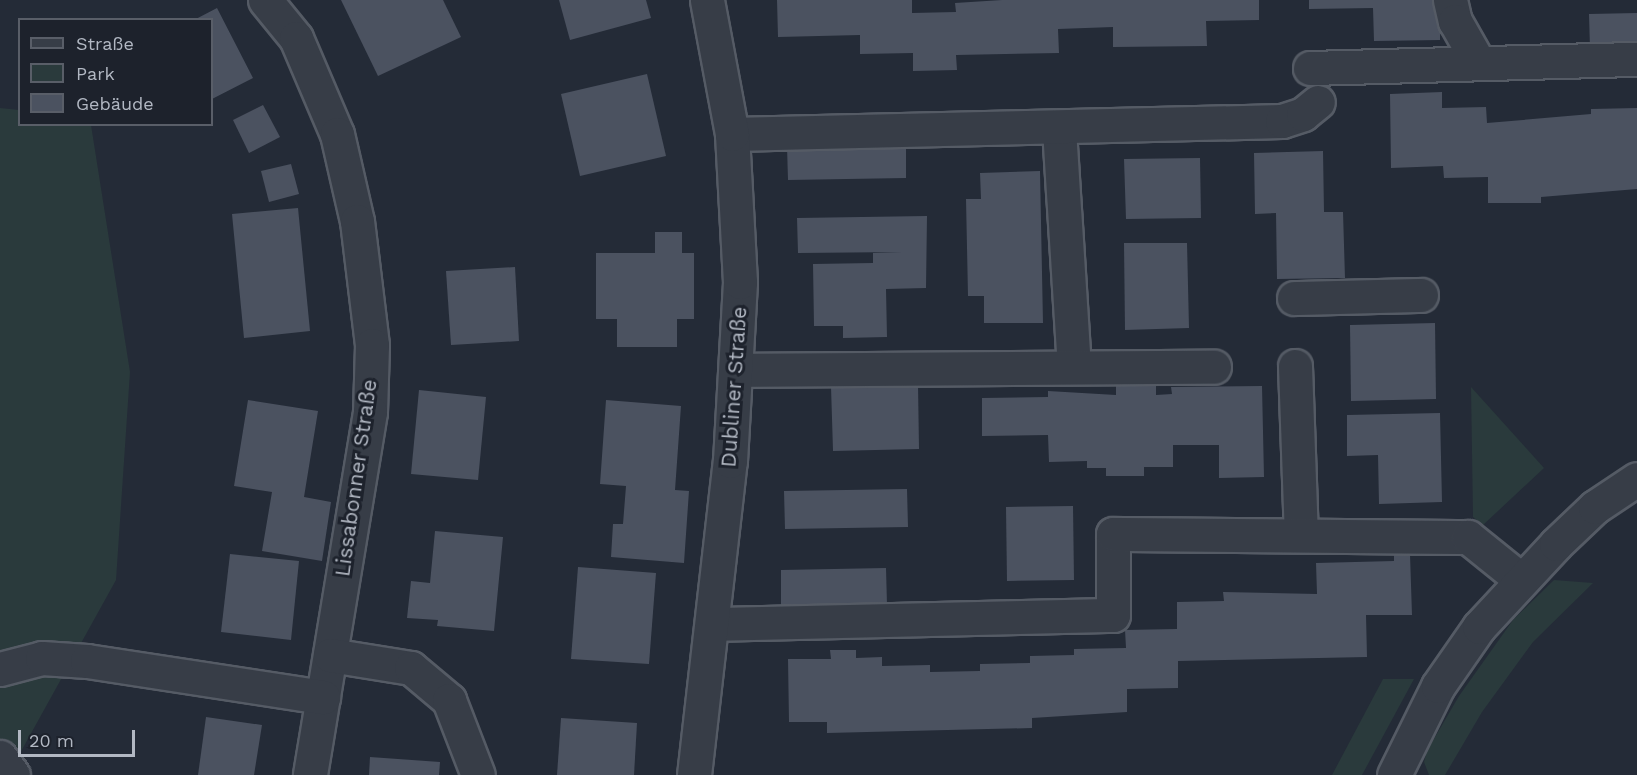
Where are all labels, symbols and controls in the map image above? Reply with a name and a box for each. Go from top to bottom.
legend [18,18,213,126]
text: Straße [76,33,134,54]
text: Park [76,63,115,84]
text: Gebäude [76,93,154,114]
street label: Dubliner Straße [716,306,752,468]
street label: Lissabonner Straße [330,378,382,578]
scale bar [21,718,138,756]
text: 20 m [29,730,74,751]

